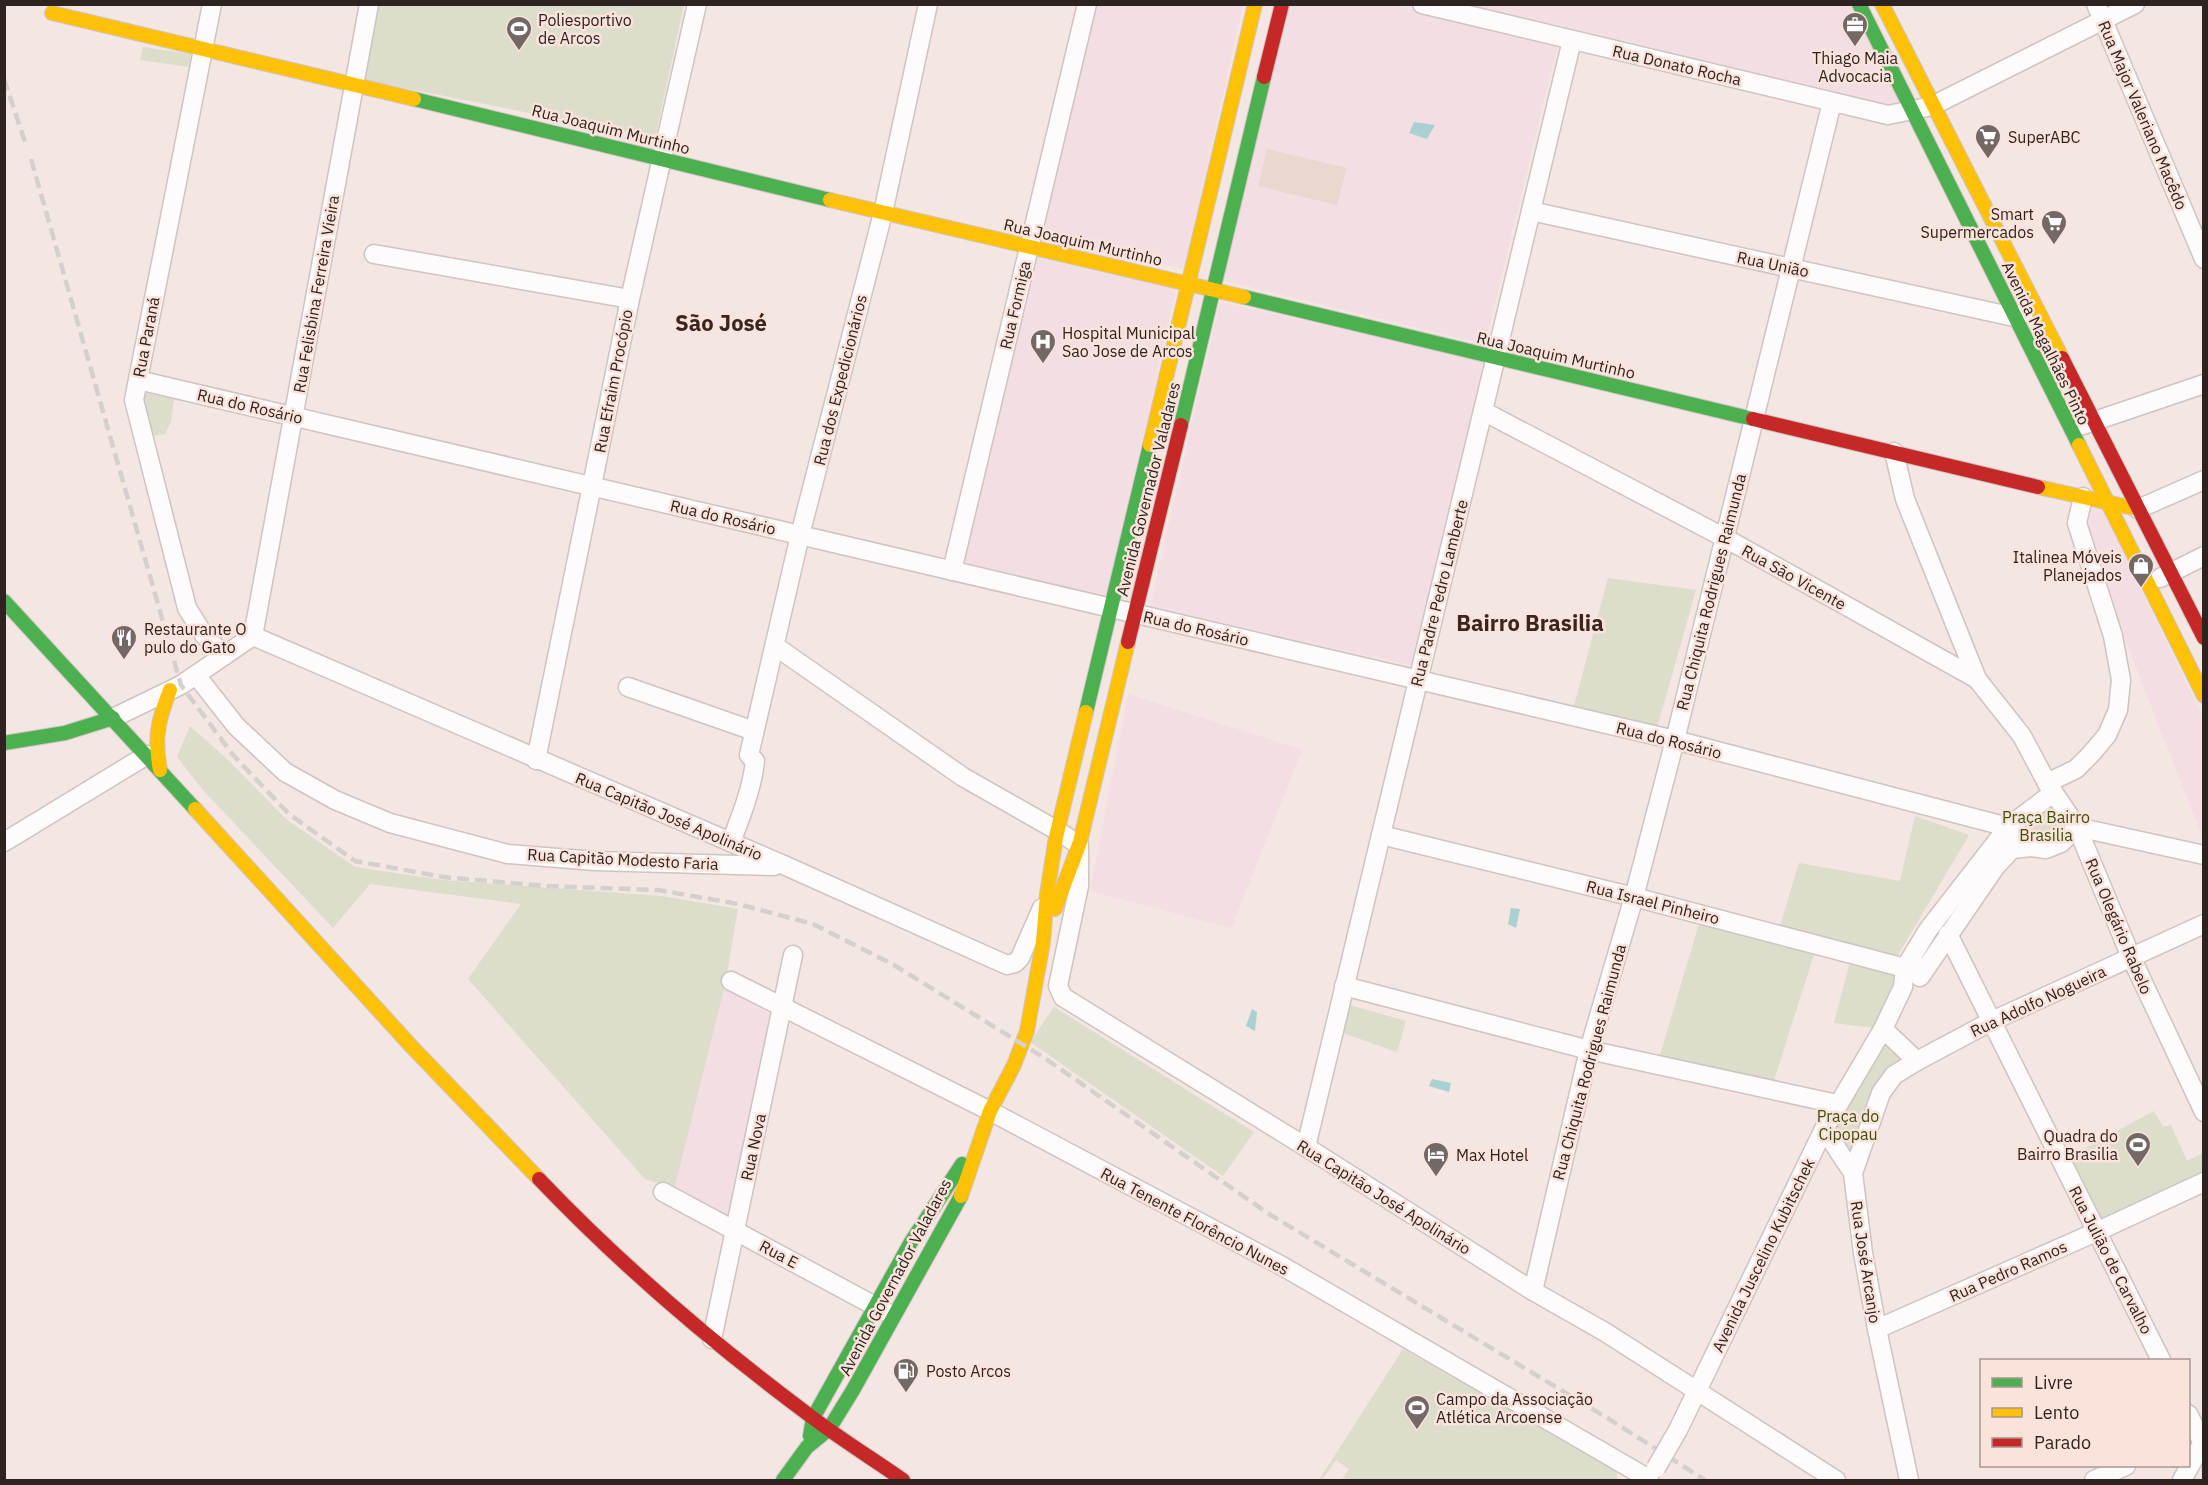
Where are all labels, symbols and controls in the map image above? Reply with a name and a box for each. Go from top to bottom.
place label: Poliesportivo de Arcos [538,10,632,48]
office icon: Thiago Maia Advocacia [1840,10,1870,48]
sports icon: Poliesportivo de Arcos [504,14,534,52]
street label: Rua Major Valeriano Macêdo [2094,17,2192,213]
street label: Rua Donato Rocha [1610,40,1744,90]
place label: Thiago Maia Advocacia [1812,48,1898,86]
street label: Rua Joaquim Murtinho [530,100,692,158]
supermarket icon: SuperABC [1973,122,2003,160]
place label: SuperABC [2008,127,2081,147]
street label: Rua Felisbina Ferreira Vieira [289,193,343,395]
place label: Smart Supermercados [1921,204,2034,242]
supermarket icon: Smart Supermercados [2039,208,2069,246]
street label: Rua Joaquim Murtinho [1002,214,1164,270]
street label: Rua União [1735,247,1811,281]
street label: Rua Formiga [995,258,1035,351]
street label: Avenida Magalhães Pinto [1998,258,2094,428]
street label: Rua dos Expedicionários [809,292,871,468]
street label: Rua Paraná [128,295,164,379]
street label: Rua Efraim Procópio [589,308,637,454]
district label: São José [675,308,767,337]
place label: Hospital Municipal Sao Jose de Arcos [1062,323,1195,361]
hospital icon: Hospital Municipal Sao Jose de Arcos [1028,327,1058,365]
street label: Rua Joaquim Murtinho [1475,327,1637,383]
street label: Avenida Governador Valadares [1112,380,1184,598]
street label: Rua do Rosário [195,384,305,428]
street label: Rua Chiquita Rodrigues Raimunda [1672,471,1750,713]
street label: Rua do Rosário [668,495,778,539]
street label: Rua Padre Pedro Lamberte [1406,497,1472,689]
street label: Rua São Vicente [1738,540,1850,614]
place label: Italinea Móveis Planejados [2013,547,2122,585]
shop icon: Italinea Móveis Planejados [2126,551,2156,589]
street label: Rua do Rosário [1141,606,1251,650]
district label: Bairro Brasilia [1456,608,1604,637]
place label: Restaurante O pulo do Gato [144,619,247,657]
restaurant icon: Restaurante O pulo do Gato [109,623,139,661]
street label: Rua do Rosário [1614,717,1724,763]
street label: Rua Capitão José Apolinário [573,768,765,865]
park label: Praça Bairro Brasilia [2002,807,2090,845]
street label: Rua Capitão Modesto Faria [527,844,720,874]
street label: Rua Olegário Rabelo [2081,855,2157,997]
street label: Rua Israel Pinheiro [1584,876,1722,928]
street label: Rua Chiquita Rodrigues Raimunda [1548,941,1630,1182]
street label: Rua Adolfo Nogueira [1967,961,2109,1041]
park label: Praça do Cipopau [1817,1106,1879,1144]
street label: Rua Nova [736,1111,770,1182]
place label: Quadra do Bairro Brasilia [2017,1126,2118,1164]
sports icon: Quadra do Bairro Brasilia [2123,1130,2153,1168]
street label: Rua Capitão José Apolinário [1293,1135,1475,1259]
hotel icon: Max Hotel [1421,1140,1451,1178]
place label: Max Hotel [1456,1145,1528,1165]
street label: Avenida Juscelino Kubitschek [1707,1154,1819,1355]
street label: Rua Tenente Florêncio Nunes [1097,1163,1293,1279]
street label: Avenida Governador Valadares [835,1175,955,1379]
street label: Rua Julião de Carvalho [2065,1183,2157,1337]
street label: Rua José Arcanjo [1846,1199,1886,1325]
street label: Rua E [756,1236,802,1272]
street label: Rua Pedro Ramos [1946,1236,2070,1306]
fuel station icon: Posto Arcos [891,1356,921,1394]
legend [1980,1359,2190,1467]
place label: Posto Arcos [926,1361,1011,1381]
text: Livre [2034,1371,2073,1394]
place label: Campo da Associação Atlética Arcoense [1436,1389,1593,1427]
sports icon: Campo da Associação Atlética Arcoense [1402,1393,1432,1431]
text: Lento [2034,1401,2079,1424]
text: Parado [2034,1431,2091,1454]

